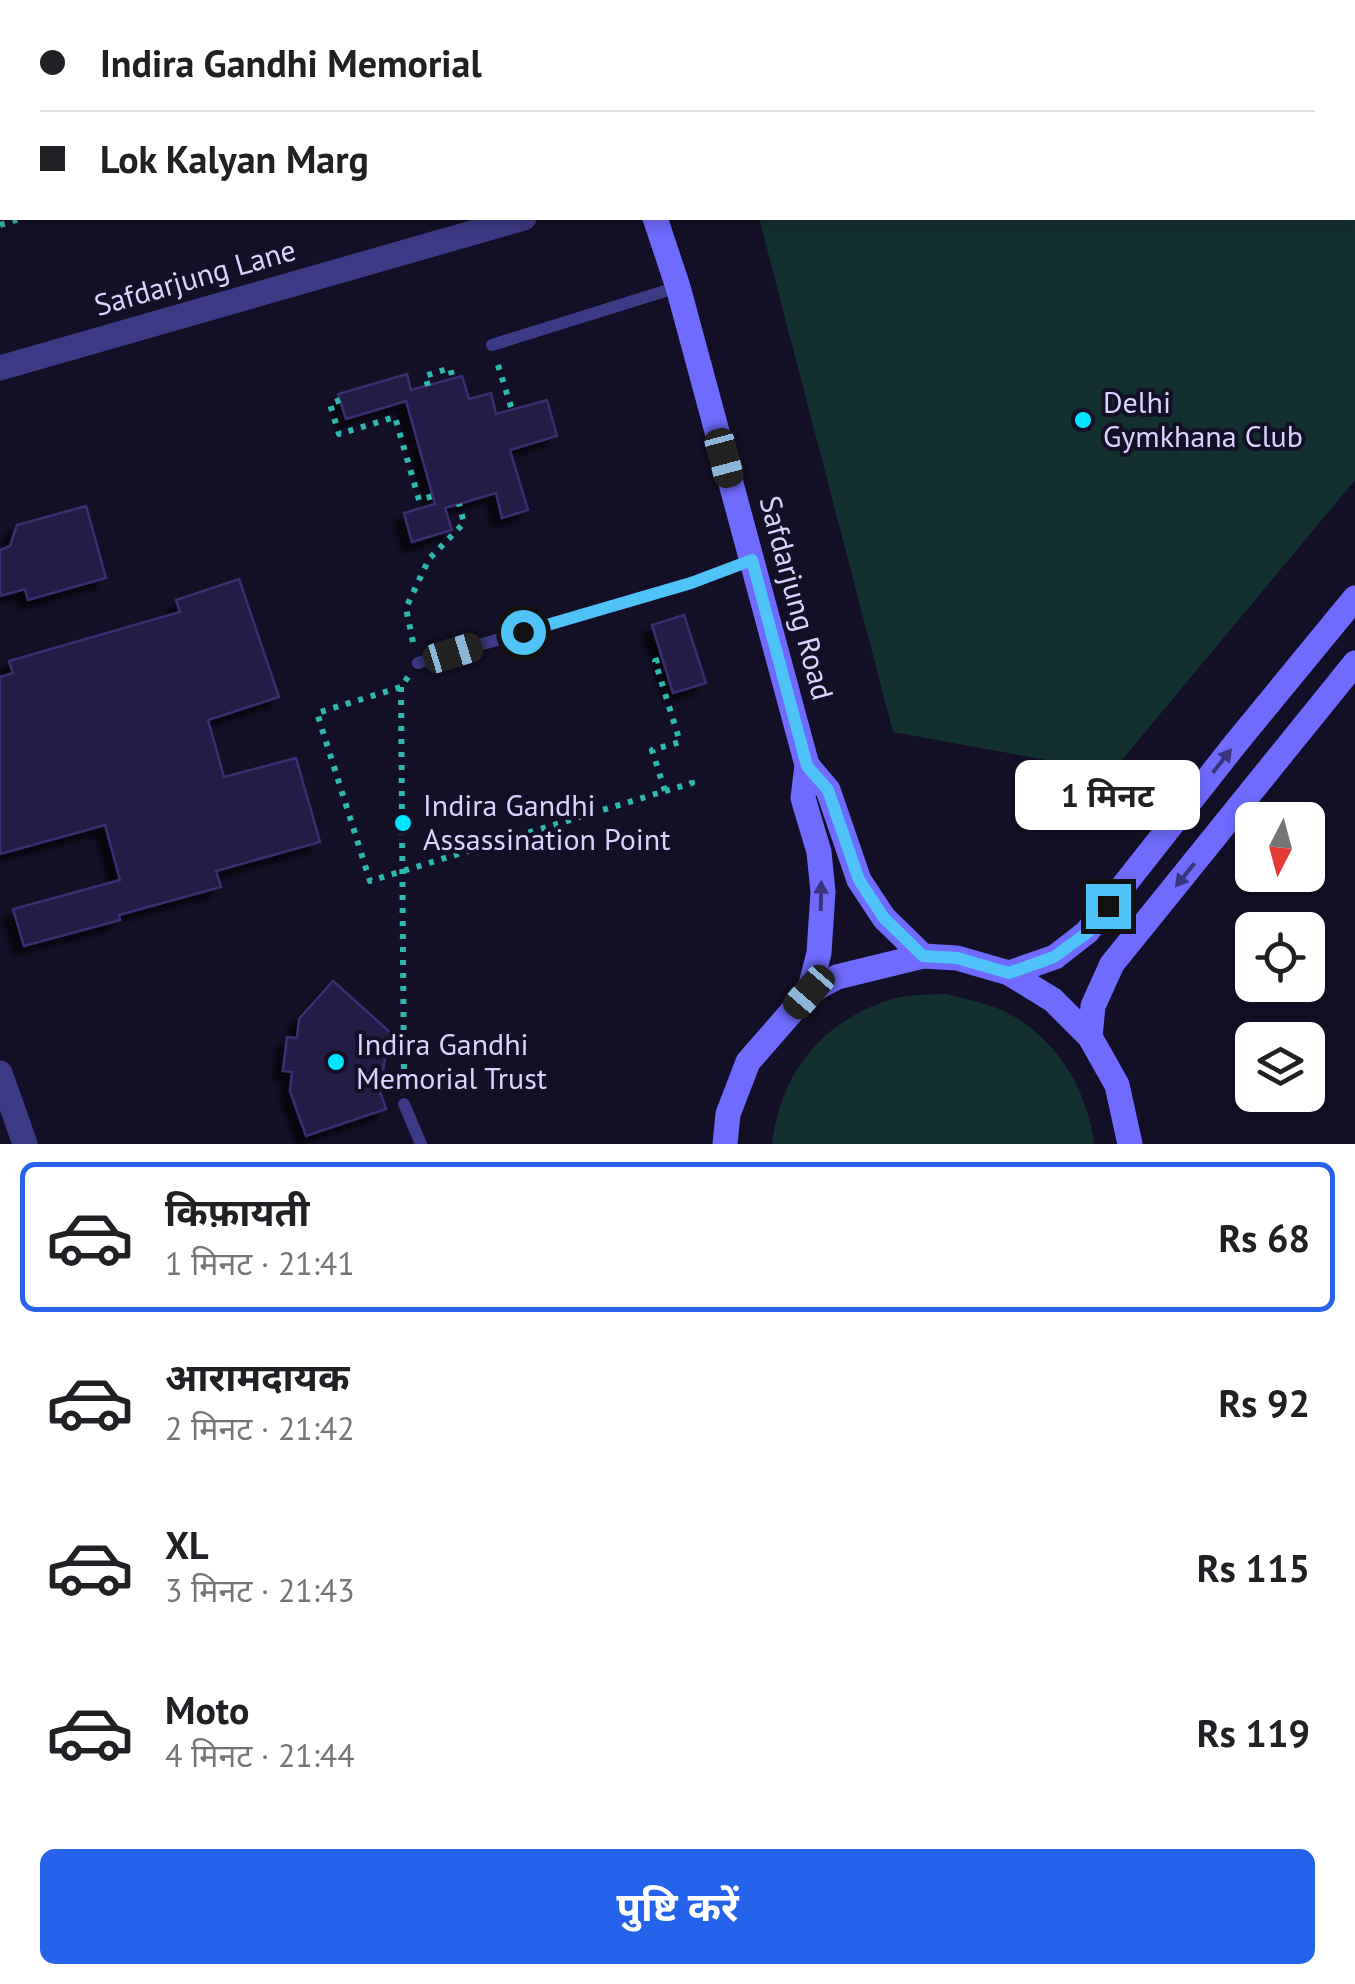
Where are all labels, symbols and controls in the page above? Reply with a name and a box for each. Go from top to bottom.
text: Indira Gandhi Memorial [100,38,482,87]
text: Lok Kalyan Marg [100,134,369,183]
street label: Safdarjung Lane [89,229,300,324]
place label: Delhi Gymkhana Club [1103,382,1303,455]
marker: Delhi Gymkhana Club [1072,409,1094,431]
car [702,425,746,491]
street label: Safdarjung Road [751,491,843,704]
route start [501,610,546,655]
car [420,630,486,676]
one-way arrow [1211,748,1231,774]
callout: 1 मिनट [1016,761,1200,831]
text: 1 मिनट [1061,774,1154,816]
place label: Indira Gandhi Assassination Point [423,785,670,858]
north arrow [1235,802,1325,892]
map controls [1235,802,1325,1112]
marker: Indira Gandhi Assassination Point [392,812,414,834]
one-way arrow [1175,863,1196,888]
one-way arrow [814,879,830,911]
route end [1086,884,1131,929]
button: locate [1235,912,1325,1002]
car [778,960,840,1024]
button: layers [1235,1022,1325,1112]
place label: Indira Gandhi Memorial Trust [356,1024,547,1097]
marker: Indira Gandhi Memorial Trust [325,1051,347,1073]
text: किफ़ायती [165,1187,309,1236]
icon: car [45,1192,135,1282]
text: Rs 68 [1218,1213,1310,1262]
text: 1 मिनट · 21:41 [165,1242,355,1284]
text: आरामदायक [165,1352,349,1401]
icon: car [45,1357,135,1447]
text: Rs 92 [1218,1378,1310,1427]
text: 2 मिनट · 21:42 [165,1407,355,1449]
text: XL [165,1520,209,1569]
icon: car [45,1522,135,1612]
text: Rs 115 [1197,1543,1310,1592]
text: 3 मिनट · 21:43 [165,1569,355,1611]
text: Moto [165,1685,249,1734]
icon: car [45,1687,135,1777]
text: Rs 119 [1197,1708,1310,1757]
text: 4 मिनट · 21:44 [165,1734,355,1776]
button: पुष्टि करें [40,1849,1315,1964]

